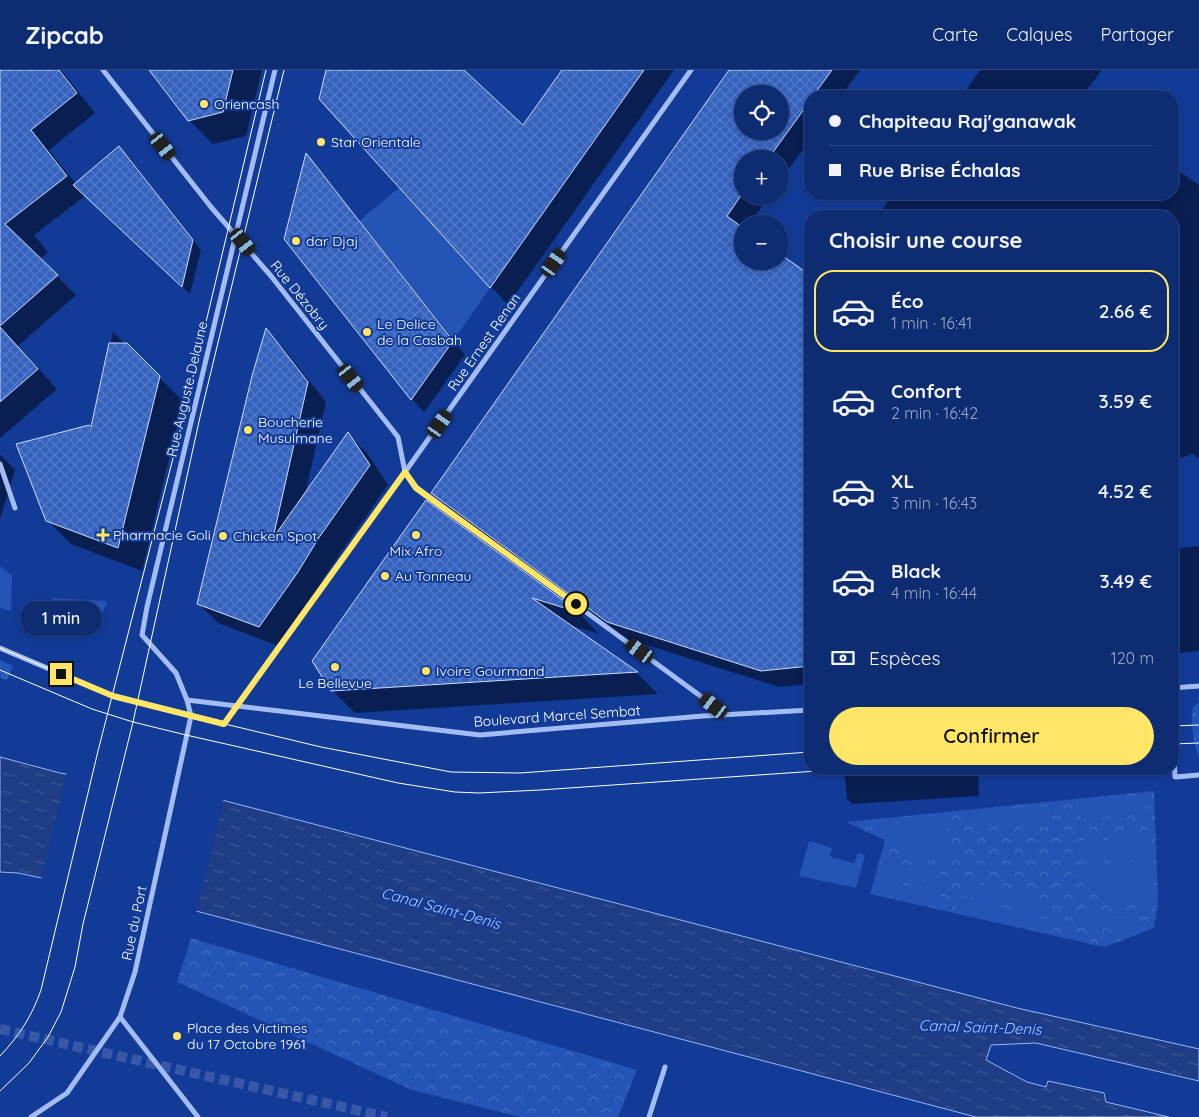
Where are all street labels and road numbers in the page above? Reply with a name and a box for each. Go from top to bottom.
street label: Rue Dézobry [267,257,333,333]
street label: Rue Ernest Renan [444,290,524,394]
street label: Rue Auguste Delaune [163,319,211,459]
street label: Boulevard Marcel Sembat [473,701,641,731]
street label: Rue du Port [117,884,151,962]

